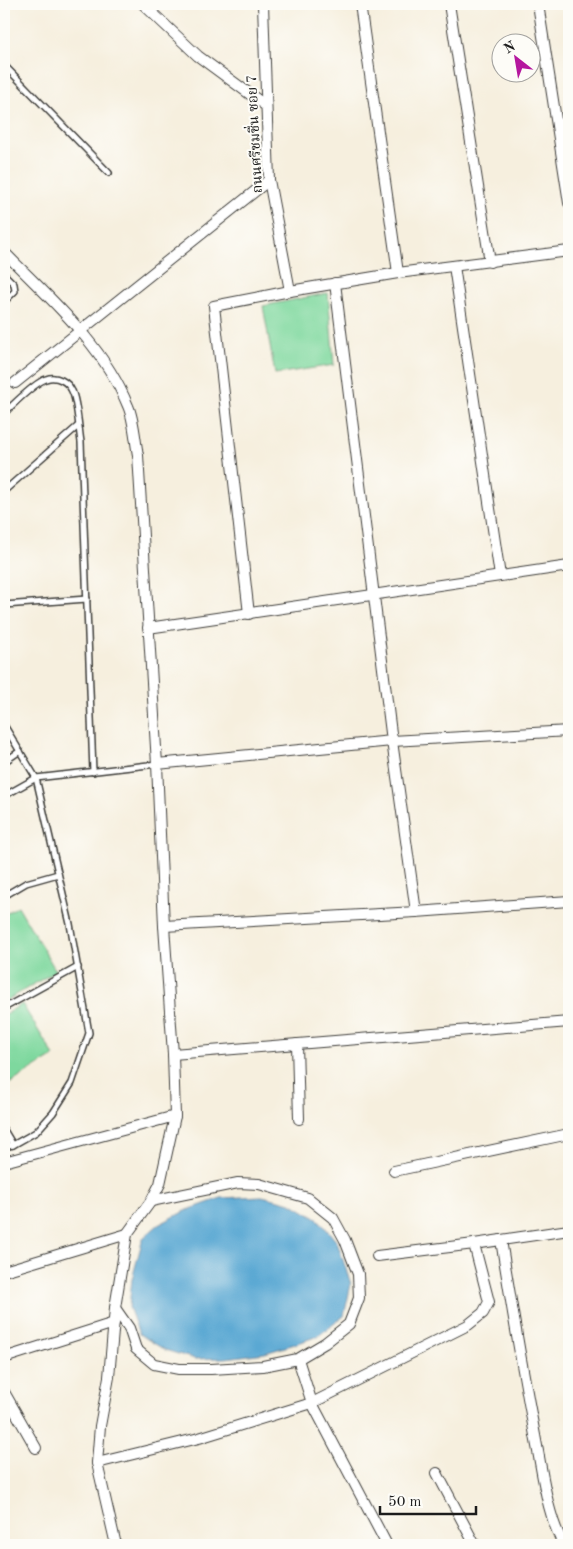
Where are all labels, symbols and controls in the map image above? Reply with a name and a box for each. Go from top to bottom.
north arrow [490,32,540,82]
text: N [502,39,518,56]
street label: ถนนศรีชมชื่น ซอย 7 [241,74,265,194]
scale bar [380,1484,477,1516]
text: 50 m [388,1495,422,1510]

